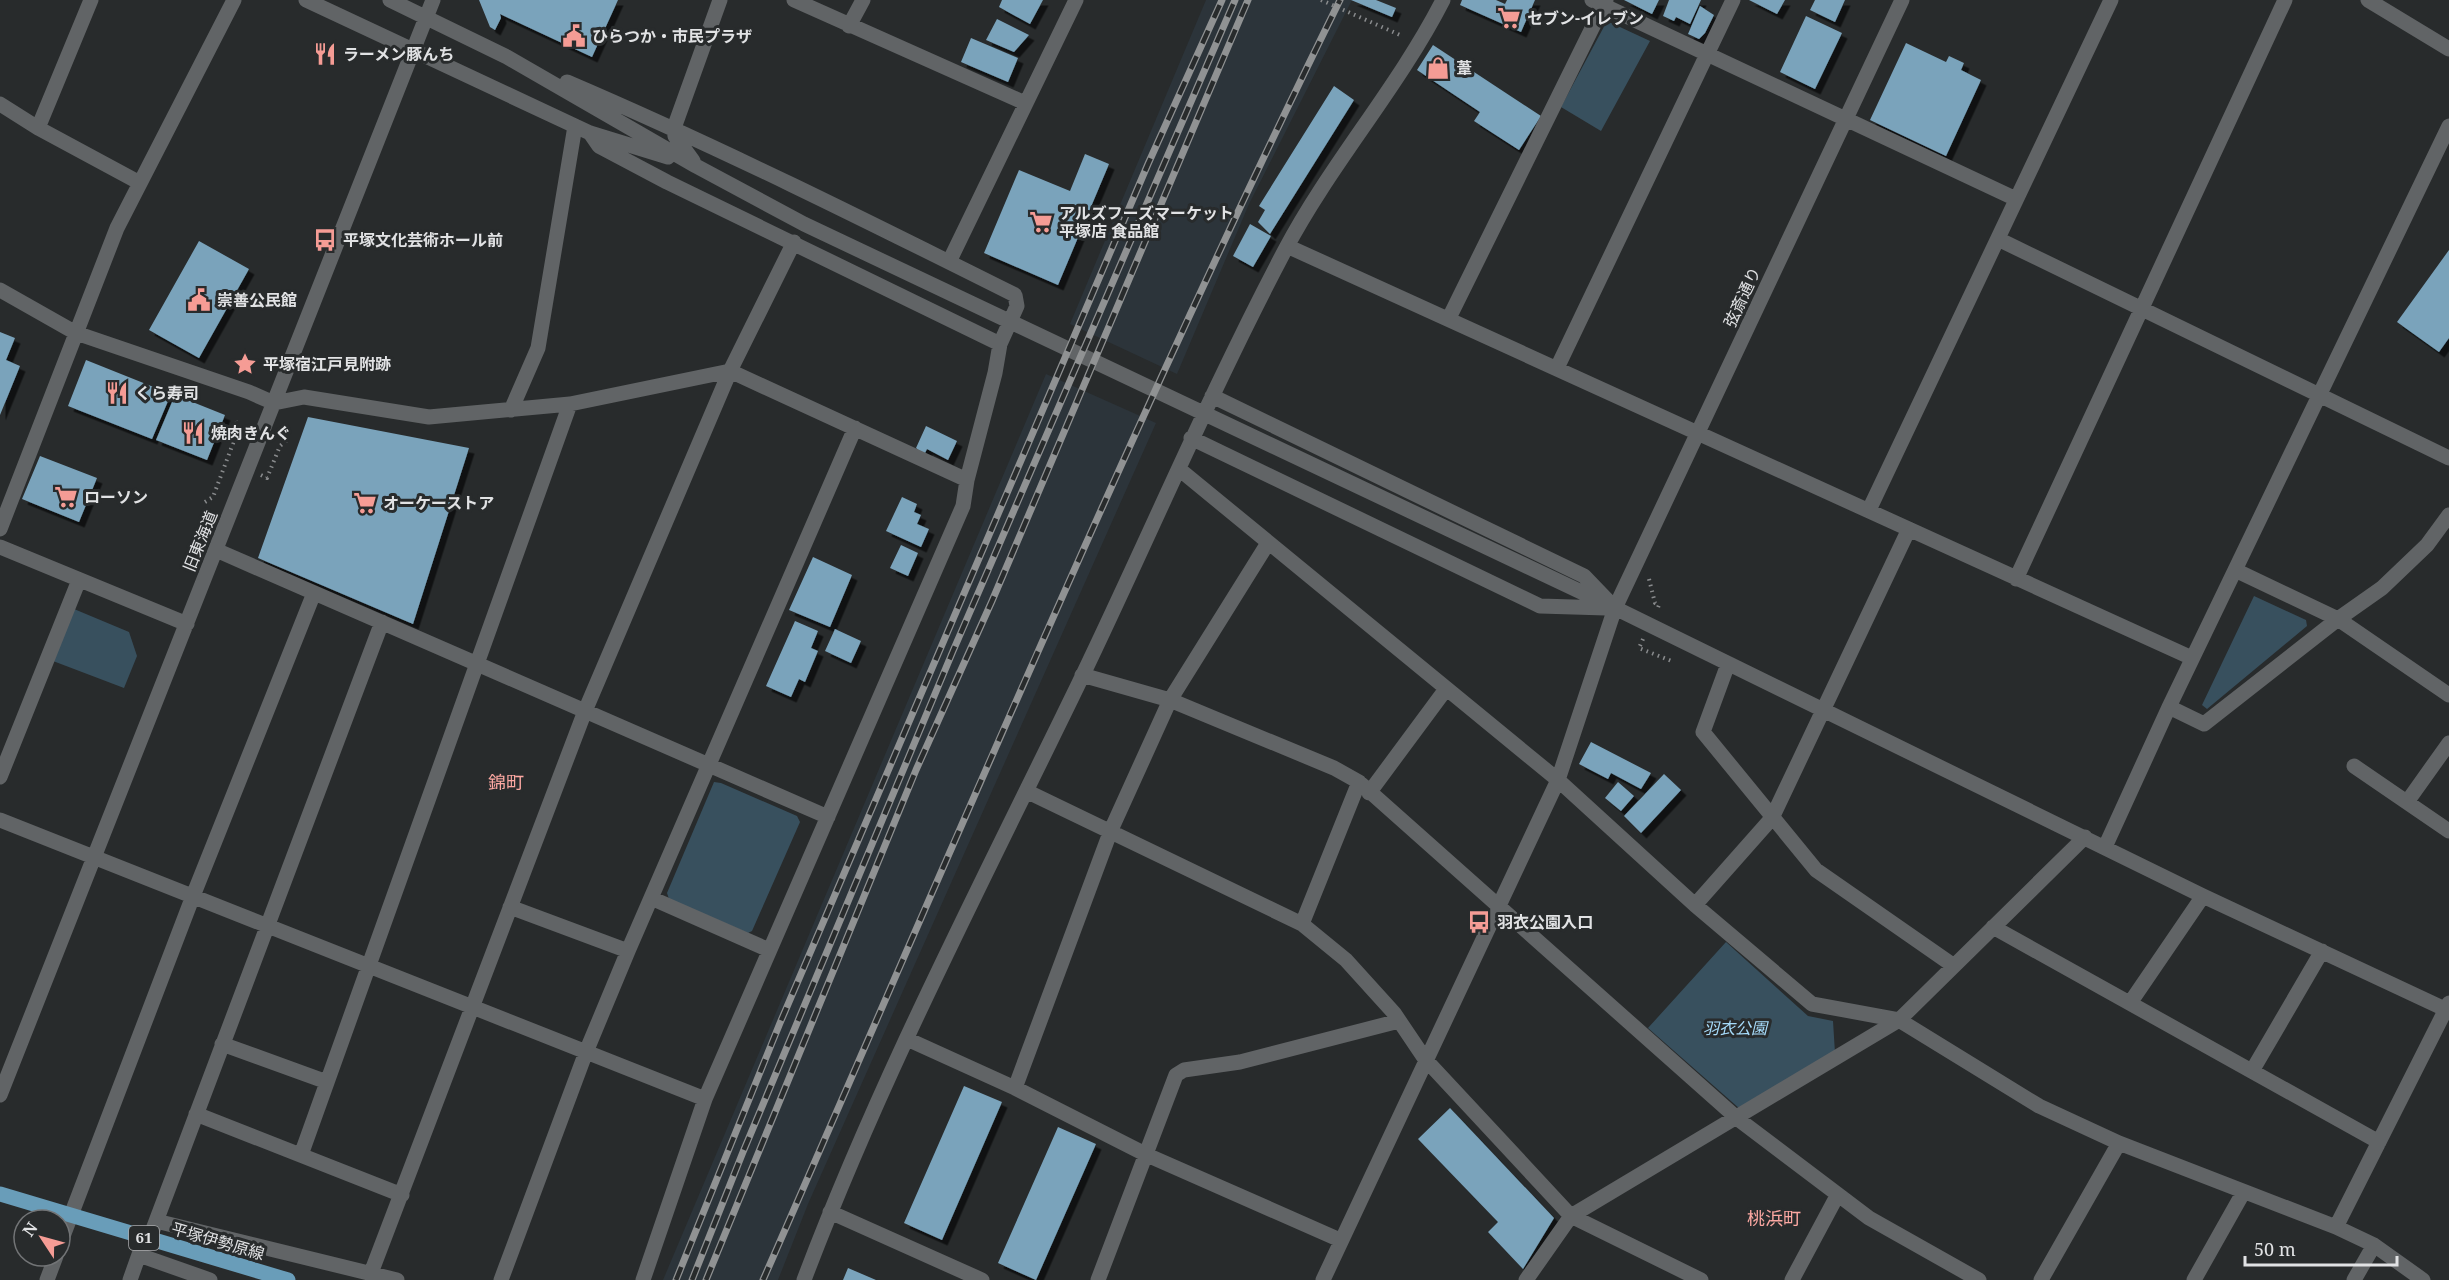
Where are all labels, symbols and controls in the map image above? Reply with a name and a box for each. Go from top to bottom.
supermarket icon: セブン-イレブン [1496,5,1522,31]
place label: セブン-イレブン [1527,7,1644,29]
public building icon: ひらつか・市民プラザ [561,23,587,49]
place label: ひらつか・市民プラザ [592,25,752,47]
restaurant icon: ラーメン豚んち [312,41,338,67]
place label: ラーメン豚んち [343,43,454,65]
shop icon: 葦 [1425,55,1451,81]
place label: 葦 [1456,57,1472,79]
place label: アルズフーズマーケット 平塚店 食品館 [1059,202,1234,242]
supermarket icon: アルズフーズマーケット 平塚店 食品館 [1028,209,1054,235]
bus stop icon: 平塚文化芸術ホール前 [312,227,338,253]
place label: 平塚文化芸術ホール前 [343,229,503,251]
street label: 弦斎通り [1719,263,1765,331]
public building icon: 崇善公民館 [186,287,212,313]
place label: 崇善公民館 [217,289,297,311]
place icon: 平塚宿江戸見附跡 [232,351,258,377]
place label: 平塚宿江戸見附跡 [263,353,391,375]
restaurant icon: くら寿司 [104,380,130,406]
place label: くら寿司 [135,382,199,404]
restaurant icon: 焼肉きんぐ [180,420,206,446]
place label: 焼肉きんぐ [211,422,291,444]
supermarket icon: ローソン [53,484,79,510]
place label: ローソン [84,486,148,508]
supermarket icon: オーケーストア [352,490,378,516]
place label: オーケーストア [383,492,494,514]
street label: 旧東海道 [178,507,222,575]
district label: 錦町 [488,770,524,794]
bus stop icon: 羽衣公園入口 [1466,909,1492,935]
place label: 羽衣公園入口 [1497,911,1593,933]
park label: 羽衣公園 [1703,1017,1769,1039]
district label: 桃浜町 [1747,1206,1801,1230]
north arrow [12,1208,72,1268]
text: N [17,1217,43,1241]
street label: 平塚伊勢原線 [169,1217,267,1265]
road number: 61 [129,1226,159,1250]
scale bar [2245,1229,2396,1267]
text: 50 m [2254,1237,2296,1261]

